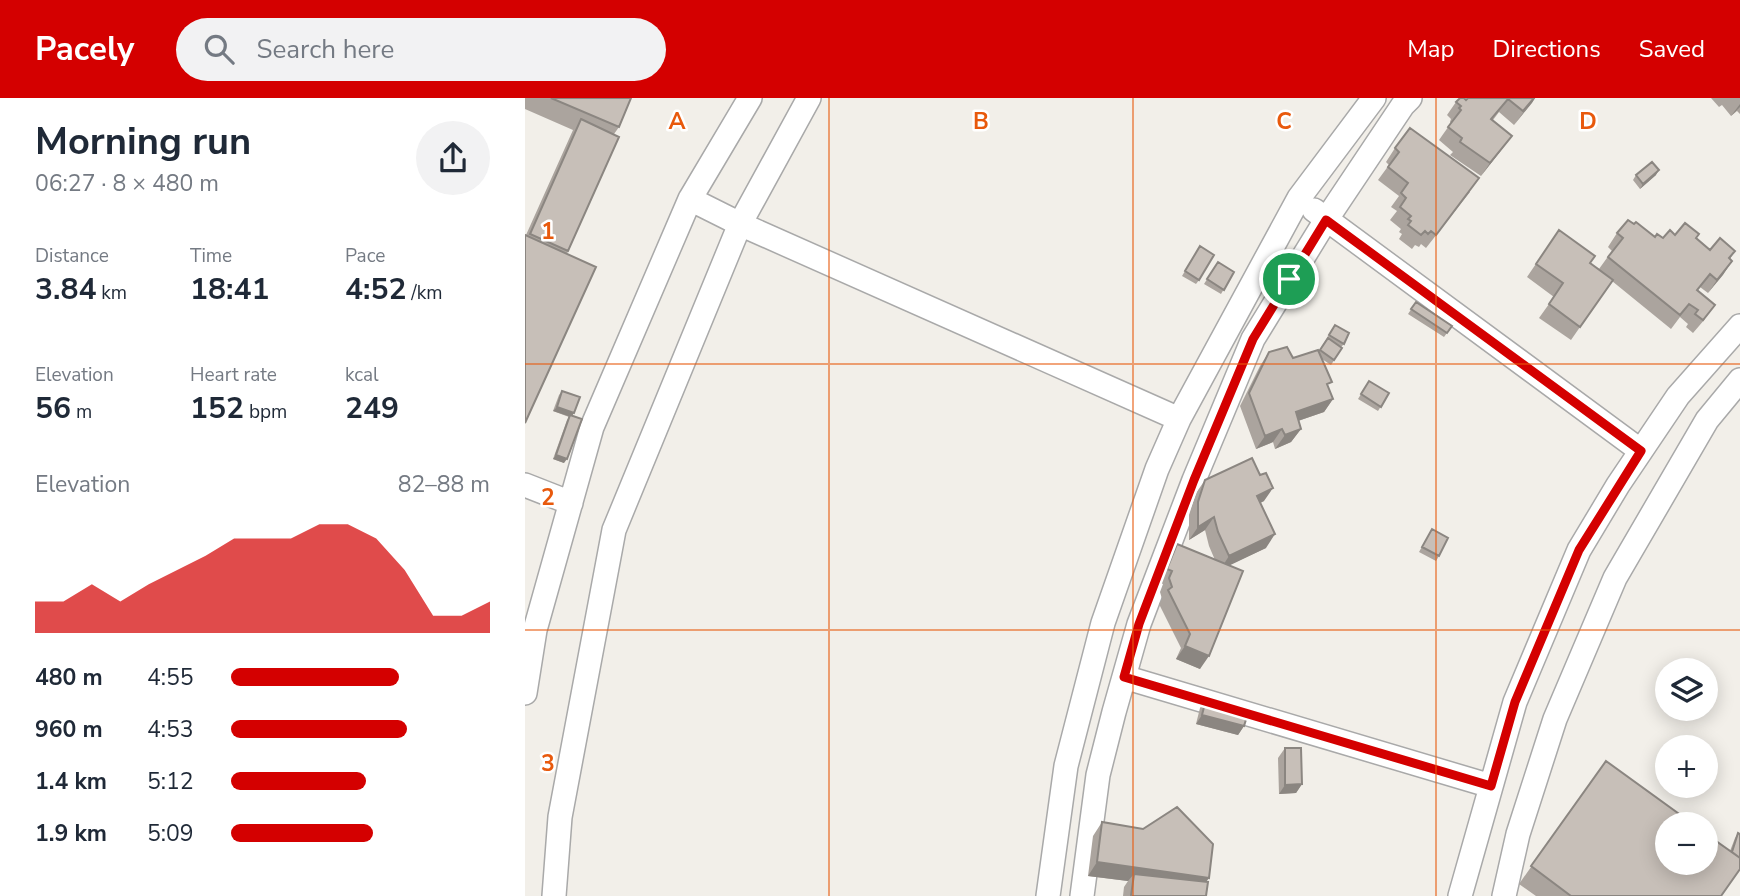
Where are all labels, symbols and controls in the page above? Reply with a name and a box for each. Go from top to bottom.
search box [176,18,666,81]
text: Pacely [35,27,134,72]
icon: search [200,30,238,68]
text: Search here [256,32,394,67]
text: Map [1407,33,1454,65]
text: Directions [1492,33,1601,65]
text: Saved [1639,33,1705,65]
text: A [668,106,686,137]
text: B [973,106,989,137]
text: C [1276,106,1292,137]
text: D [1579,106,1597,137]
text: Morning run [35,116,251,167]
button: share [416,121,490,195]
text: 06:27 · 8 × 480 m [35,168,219,199]
text: 1 [541,216,555,247]
text: Distance [35,243,109,269]
text: Time [190,243,232,269]
text: Pace [345,243,385,269]
pin [1259,249,1319,309]
icon: arrive [1270,260,1308,298]
text: 3.84 [35,269,96,310]
text: 18:41 [190,269,269,310]
text: 4:52 [345,269,406,310]
text: km [96,280,127,306]
text: /km [406,280,442,306]
text: Elevation [35,362,114,388]
text: Heart rate [190,362,277,388]
text: kcal [345,362,379,388]
text: 56 [35,388,71,429]
text: 152 [190,388,244,429]
text: 249 [345,388,399,429]
text: m [71,399,92,425]
text: bpm [244,399,287,425]
text: Elevation [35,469,130,500]
text: 82–88 m [398,469,490,500]
text: 2 [541,482,555,513]
map controls [1655,658,1718,875]
button: layers [1655,658,1718,721]
text: 480 m [35,662,103,693]
text: 4:55 [147,662,194,693]
text: 960 m [35,714,103,745]
text: 4:53 [147,714,194,745]
button: + [1655,735,1718,798]
text: 3 [541,748,555,779]
text: 1.4 km [35,766,107,797]
text: 5:12 [147,766,194,797]
button: − [1655,812,1718,875]
text: 1.9 km [35,818,107,849]
text: 5:09 [147,818,194,849]

